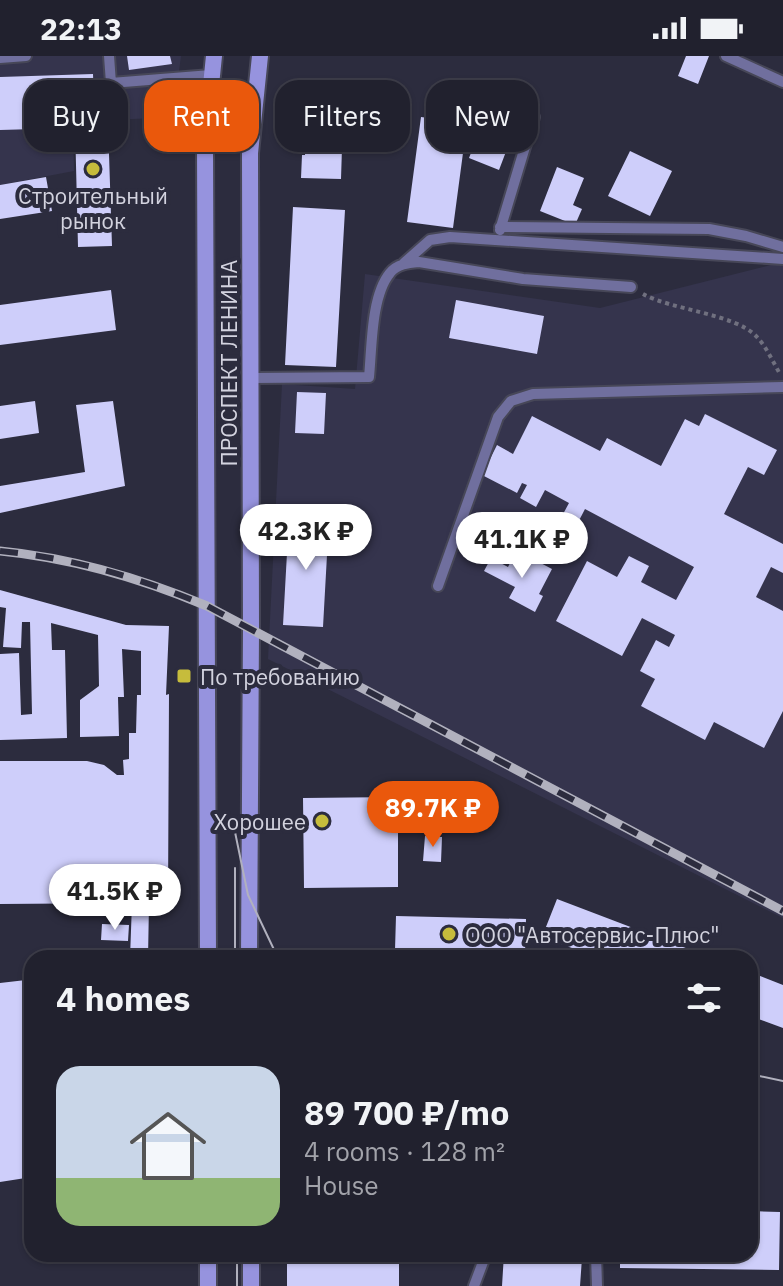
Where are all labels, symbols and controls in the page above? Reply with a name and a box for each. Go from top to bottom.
text: 22:13 [40,9,122,48]
chip: Buy [24,80,128,152]
chip: Rent [144,80,259,152]
chip: Filters [275,80,410,152]
chip: New [426,80,538,152]
marker: Строительный рынок [84,160,102,178]
place label: Строительный рынок [18,181,168,235]
street label: ПРОСПЕКТ ЛЕНИНА [214,260,243,466]
pin: 42.3K ₽ [232,504,380,572]
pin: 41.1K ₽ [448,512,596,580]
text: 42.3K ₽ [258,513,354,547]
text: 41.1K ₽ [474,521,570,555]
place label: По требованию [200,662,360,691]
marker: По требованию [175,667,193,685]
pin: 89.7K ₽ [359,781,507,849]
text: 89.7K ₽ [385,790,481,824]
place label: Хорошее [214,807,306,836]
marker: Хорошее [313,812,331,830]
pin: 41.5K ₽ [41,864,189,932]
text: 41.5K ₽ [67,873,163,907]
place label: ООО "Автосервис-Плюс" [465,920,720,949]
marker: ООО "Автосервис-Плюс" [440,925,458,943]
text: 4 homes [56,976,191,1020]
icon: filters [682,976,726,1020]
text: 89 700 ₽/mo [304,1090,509,1134]
icon: home [120,1098,216,1194]
text: 4 rooms · 128 m² [304,1134,505,1168]
text: House [304,1168,379,1202]

